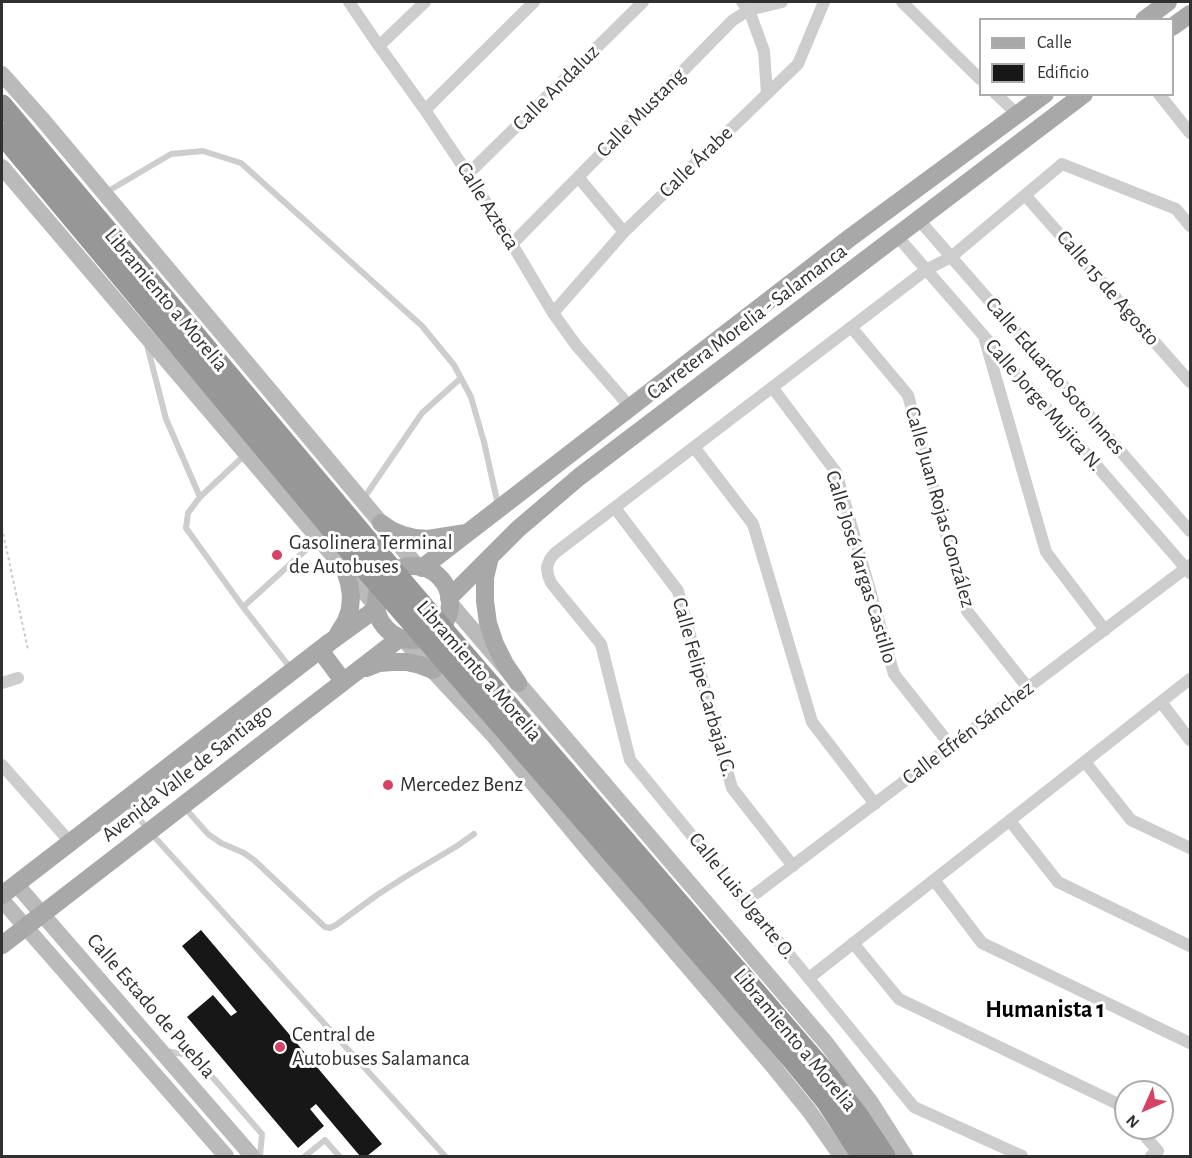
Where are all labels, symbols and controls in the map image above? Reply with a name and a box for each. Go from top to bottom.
legend [979,18,1174,96]
text: Calle [1037,34,1072,52]
street label: Calle Andaluz [507,39,605,137]
street label: Calle Mustang [591,63,691,163]
text: Edificio [1037,64,1089,82]
street label: Calle Árabe [654,121,738,203]
street label: Calle Azteca [451,158,525,254]
street label: Libramiento a Morelia [99,223,233,377]
street label: Calle 15 de Agosto [1051,225,1165,351]
street label: Carretera Morelia - Salamanca [642,238,852,406]
street label: Calle Eduardo Soto Innes [980,292,1130,460]
street label: Calle Jorge Mujica N. [980,334,1108,476]
street label: Calle Juan Rojas González [899,404,981,610]
street label: Calle José Vargas Castillo [820,468,902,666]
place label: Gasolinera Terminal de Autobuses [289,530,453,580]
marker: Gasolinera Terminal de Autobuses [270,548,284,562]
street label: Calle Felipe Carbajal G. [666,594,742,780]
street label: Libramiento a Morelia [411,595,547,747]
street label: Calle Efrén Sánchez [897,675,1039,791]
street label: Avenida Valle de Santiago [97,698,277,848]
place label: Mercedez Benz [400,772,523,798]
marker: Mercedez Benz [381,778,395,792]
street label: Calle Luis Ugarte O. [683,827,801,965]
street label: Calle Estado de Puebla [81,928,221,1084]
street label: Libramiento a Morelia [728,963,862,1117]
district label: Humanista 1 [985,996,1105,1024]
place label: Central de Autobuses Salamanca [292,1022,470,1072]
marker: Central de Autobuses Salamanca [273,1040,287,1054]
north arrow [1114,1080,1174,1140]
text: N [1123,1112,1142,1131]

